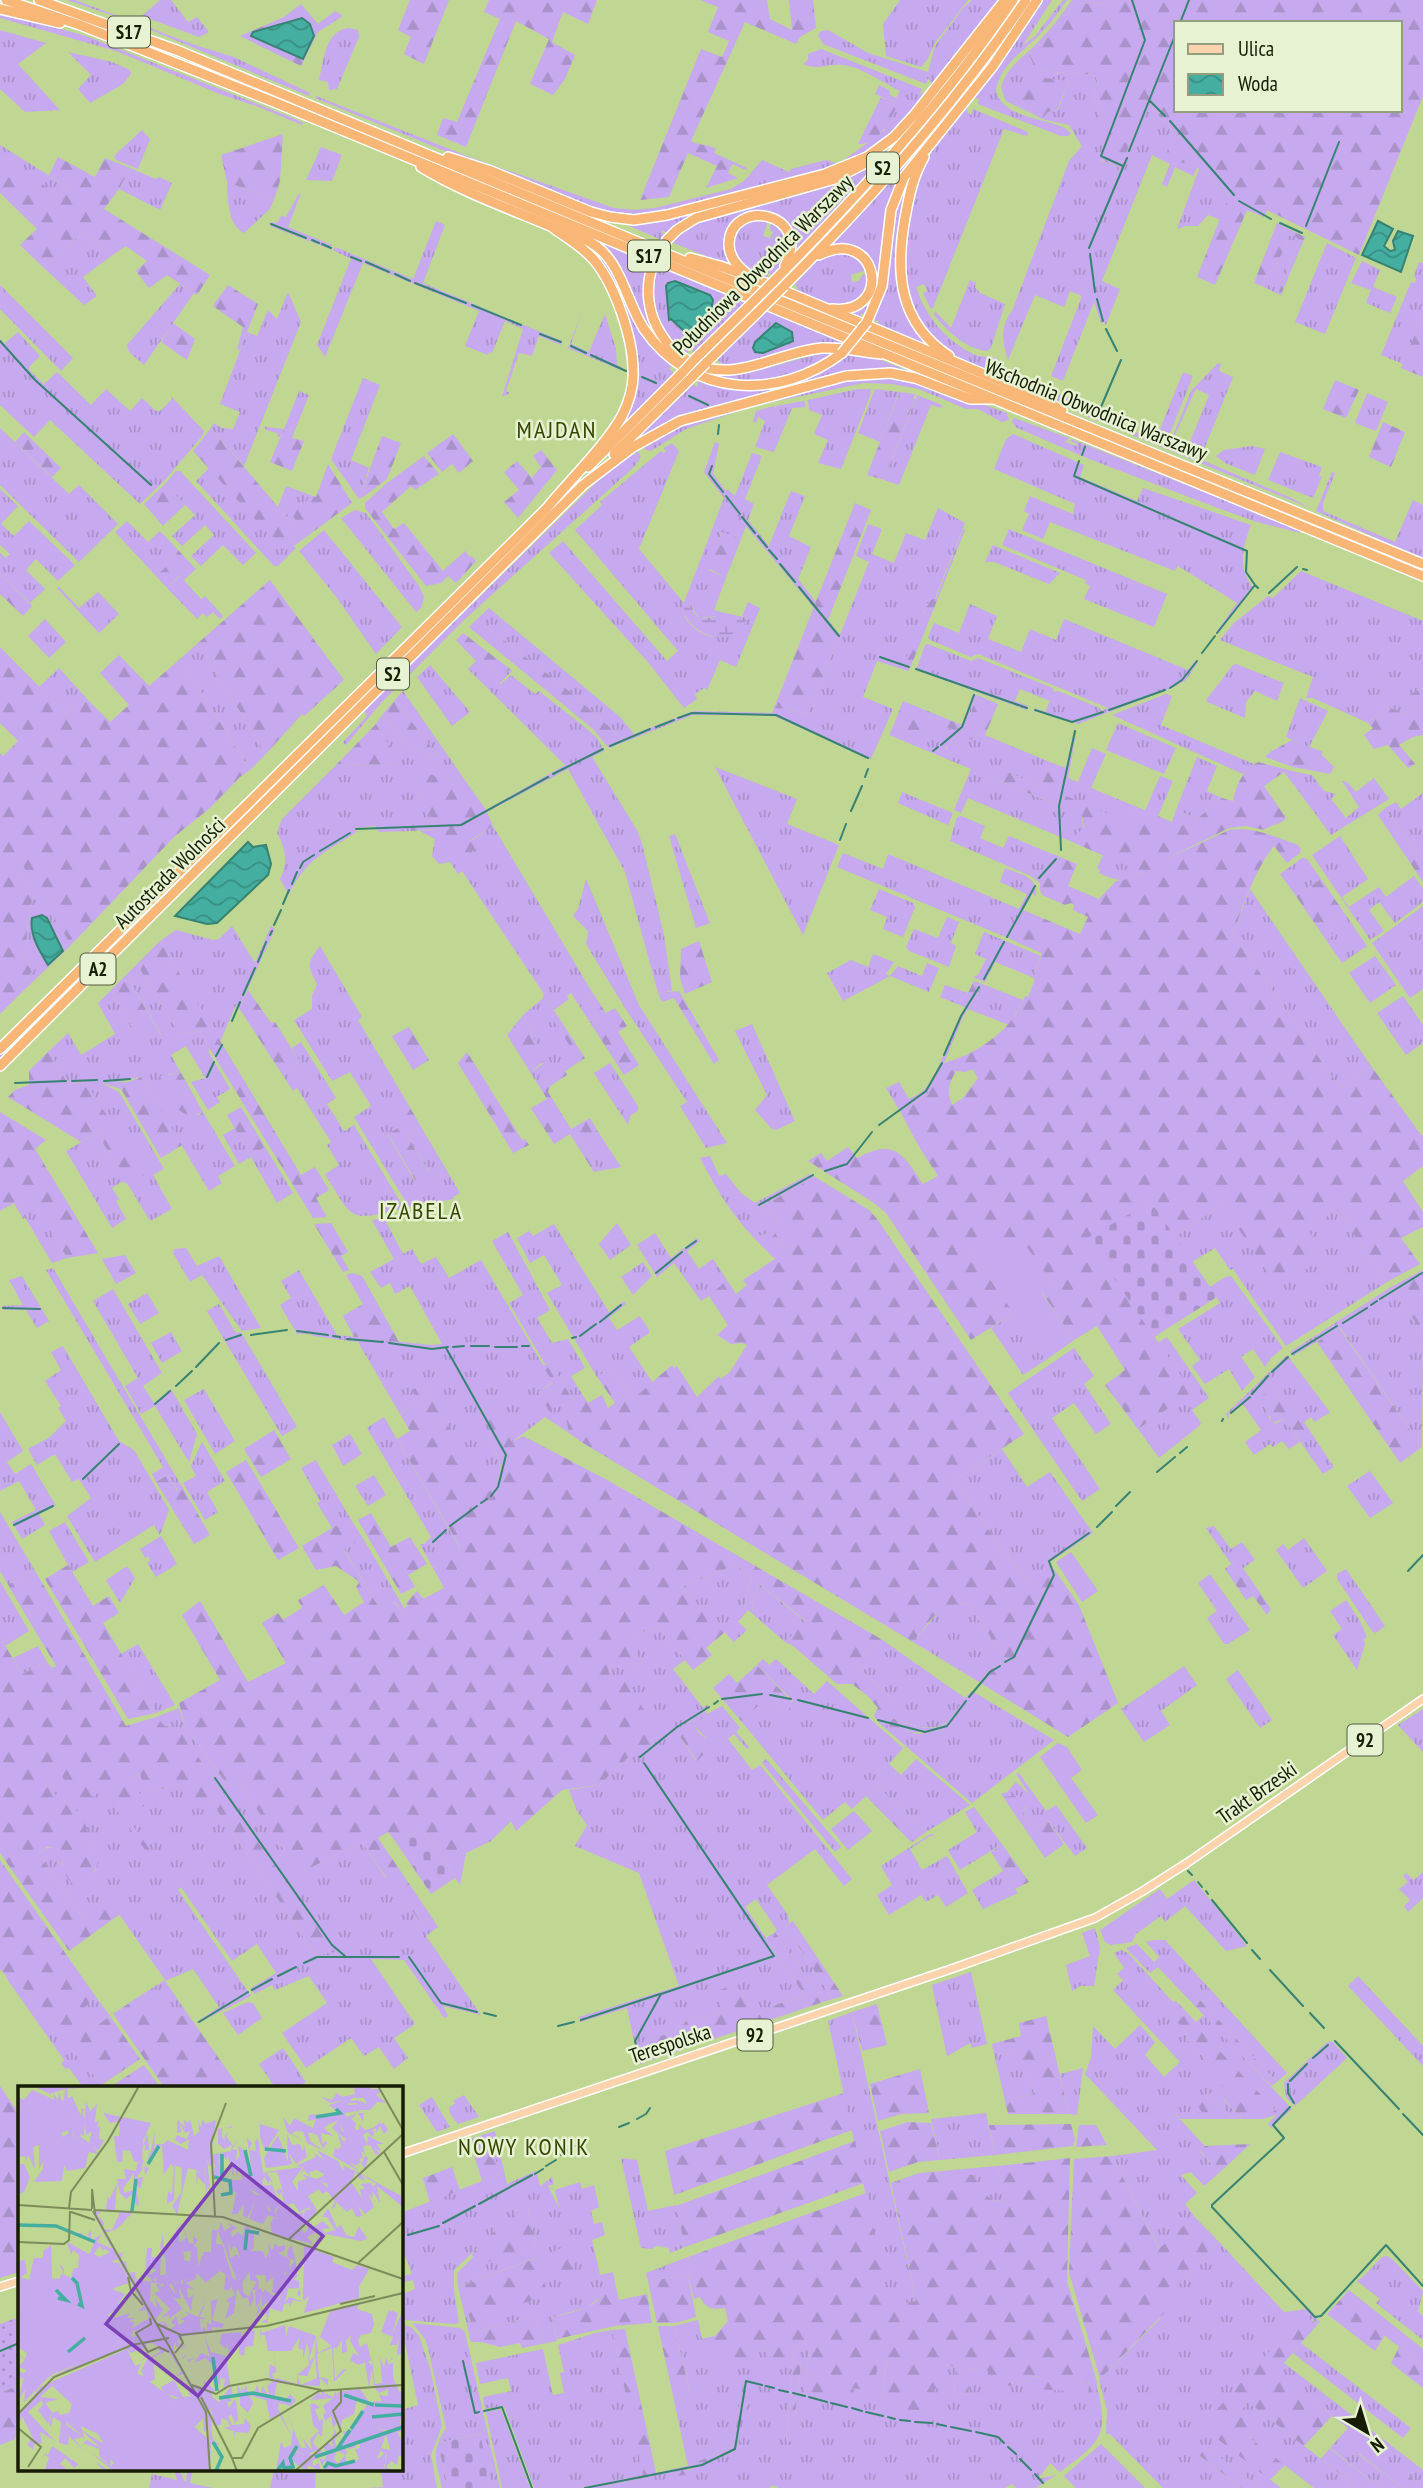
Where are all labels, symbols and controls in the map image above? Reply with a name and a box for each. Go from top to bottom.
road number: S17 [108,16,150,48]
legend [1174,21,1402,112]
text: Ulica [1238,35,1274,62]
text: Woda [1238,70,1278,97]
road number: S2 [867,152,899,184]
street label: Południowa Obwodnica Warszawy [667,169,859,361]
road number: S17 [628,240,670,272]
street label: Wschodnia Obwodnica Warszawy [981,352,1212,467]
district label: MAJDAN [517,414,597,445]
road number: S2 [377,659,409,690]
street label: Autostrada Wolności [108,811,231,934]
road number: A2 [80,953,116,984]
district label: IZABELA [379,1195,463,1226]
road number: 92 [1348,1724,1382,1756]
street label: Trakt Brzeski [1211,1755,1302,1830]
street label: Terespolska [626,2018,714,2069]
road number: 92 [738,2020,772,2050]
inset map [18,2086,402,2470]
district label: NOWY KONIK [458,2131,590,2162]
north arrow [1332,2397,1402,2467]
text: N [1366,2433,1389,2458]

